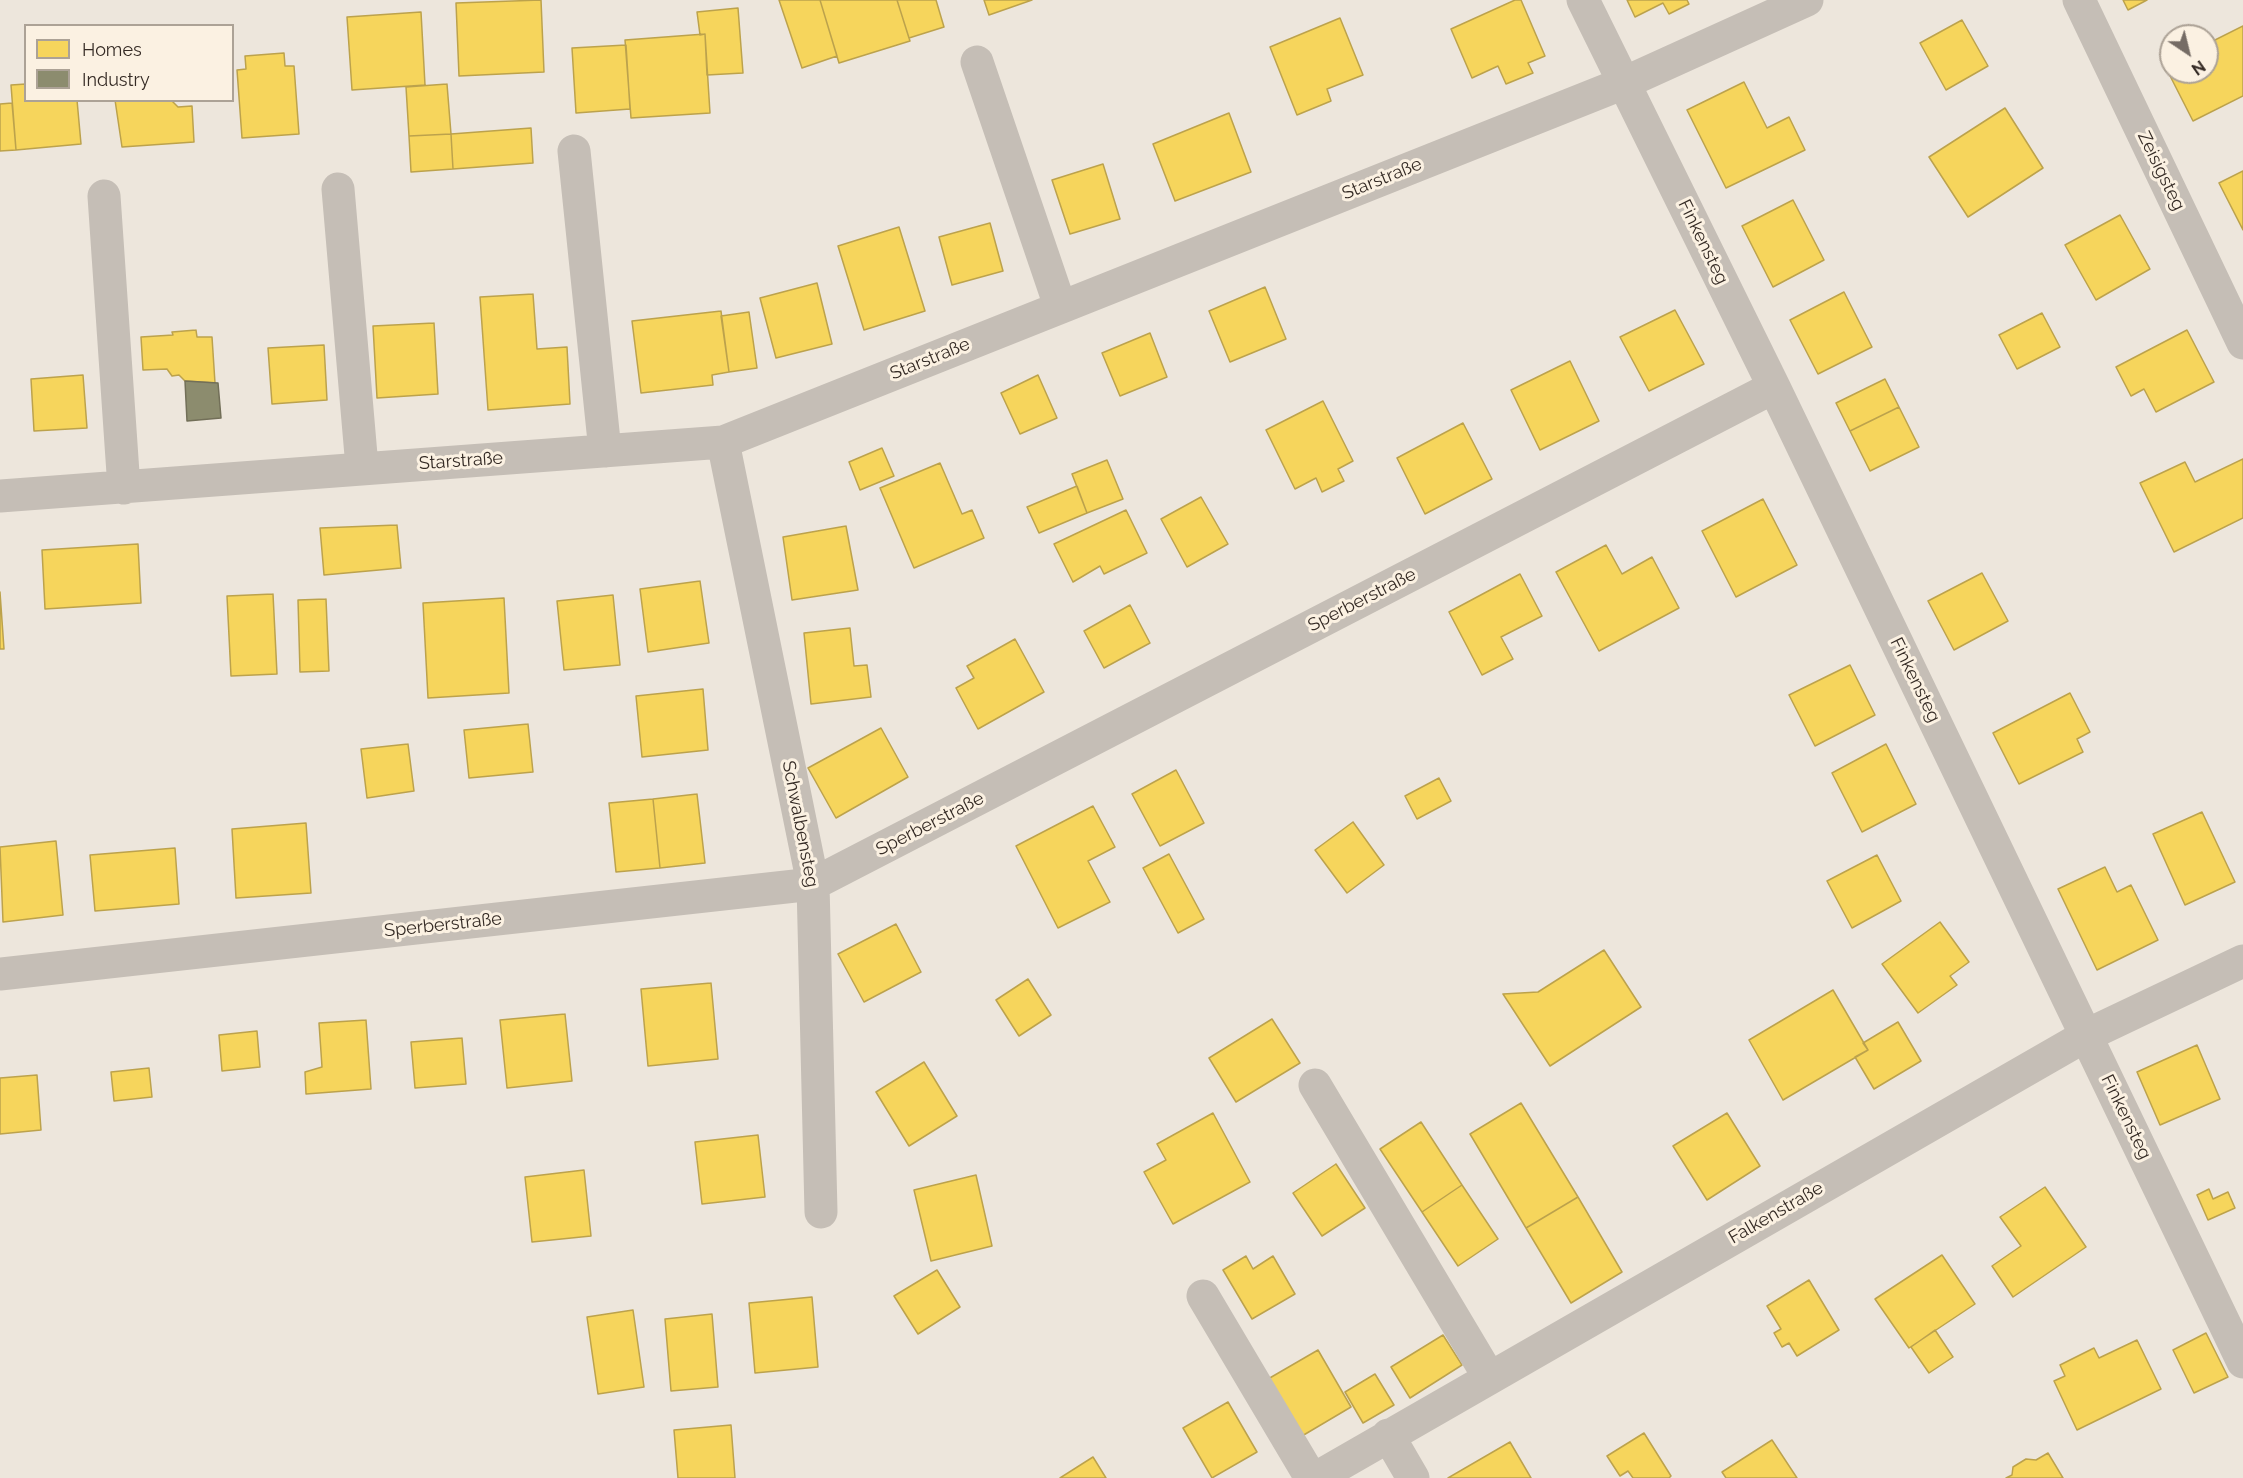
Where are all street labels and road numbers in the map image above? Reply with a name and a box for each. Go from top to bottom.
street label: Zeisigsteg [2133,128,2189,214]
street label: Starstraße [1339,153,1425,205]
street label: Finkensteg [1673,196,1733,288]
street label: Starstraße [887,333,973,385]
street label: Starstraße [418,447,504,475]
street label: Sperberstraße [1304,564,1420,636]
street label: Finkensteg [1885,634,1945,726]
street label: Schwalbensteg [777,759,823,889]
street label: Sperberstraße [872,788,988,860]
street label: Sperberstraße [383,908,503,942]
street label: Finkensteg [2096,1071,2156,1163]
street label: Falkenstraße [1725,1177,1827,1249]

